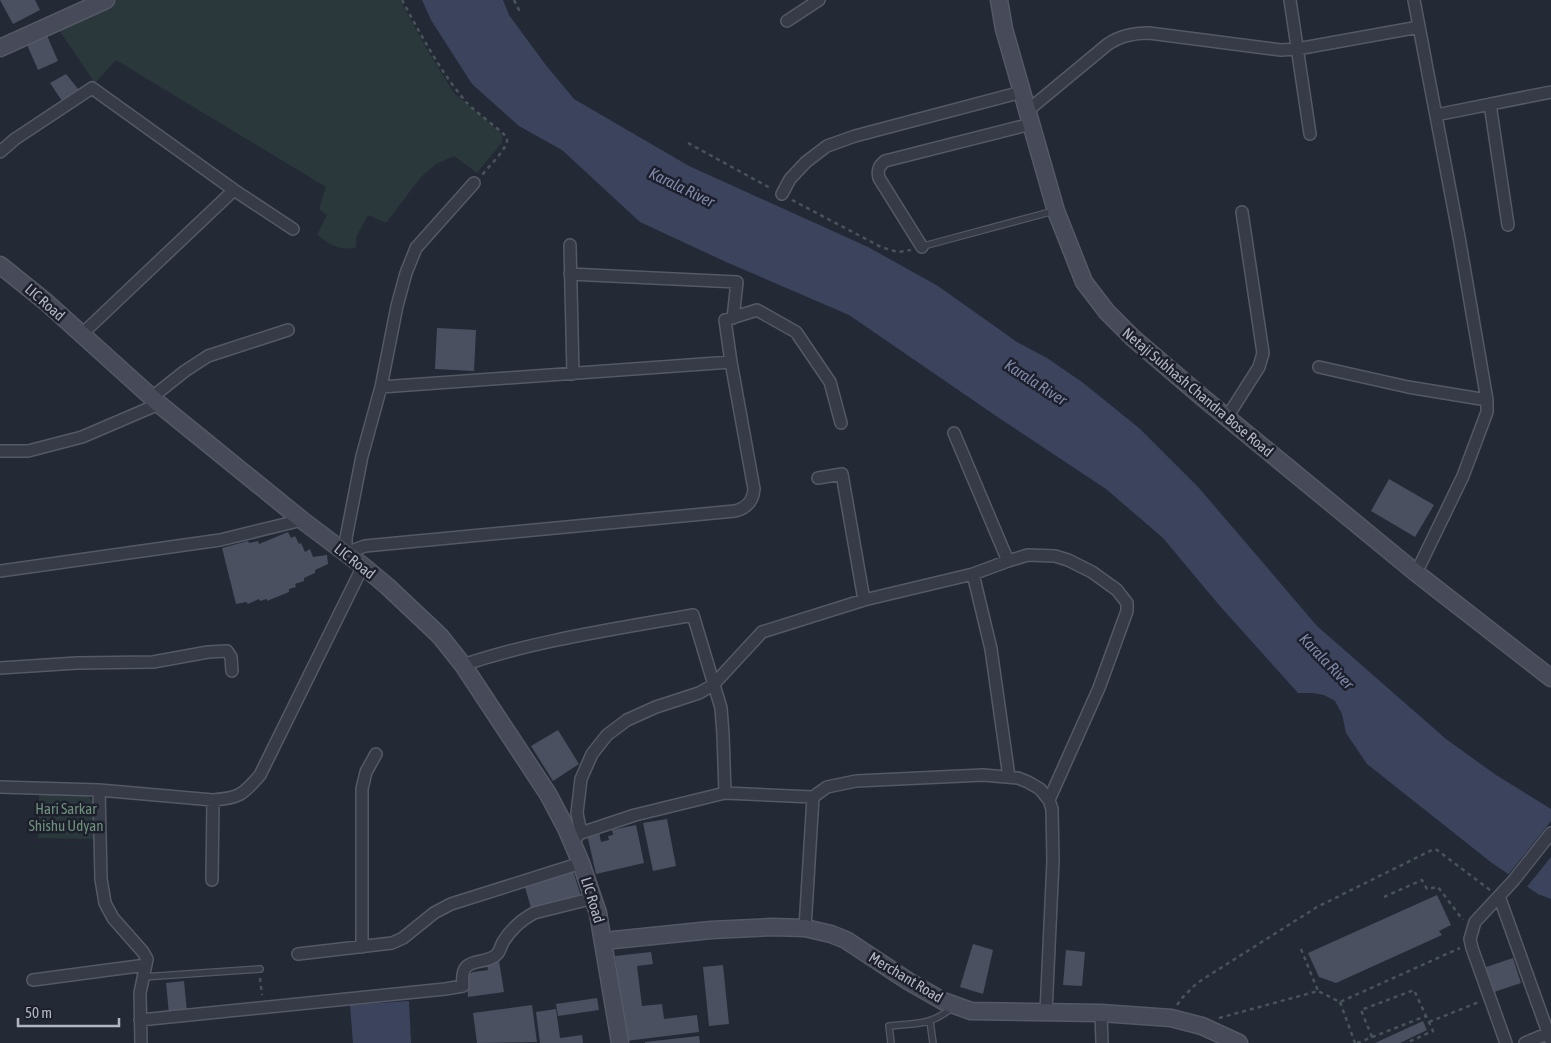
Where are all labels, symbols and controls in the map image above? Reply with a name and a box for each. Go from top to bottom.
water label: Karala River [646,163,719,211]
street label: LIC Road [22,280,68,324]
street label: Netaji Subhash Chandra Bose Road [1119,324,1277,460]
water label: Karala River [1002,355,1071,409]
street label: LIC Road [331,540,379,582]
water label: Karala River [1296,629,1359,693]
park label: Hari Sarkar Shishu Udyan [28,800,104,834]
street label: LIC Road [578,875,608,925]
street label: Merchant Road [866,948,946,1006]
scale bar [18,996,119,1028]
text: 50 m [25,1004,52,1021]

